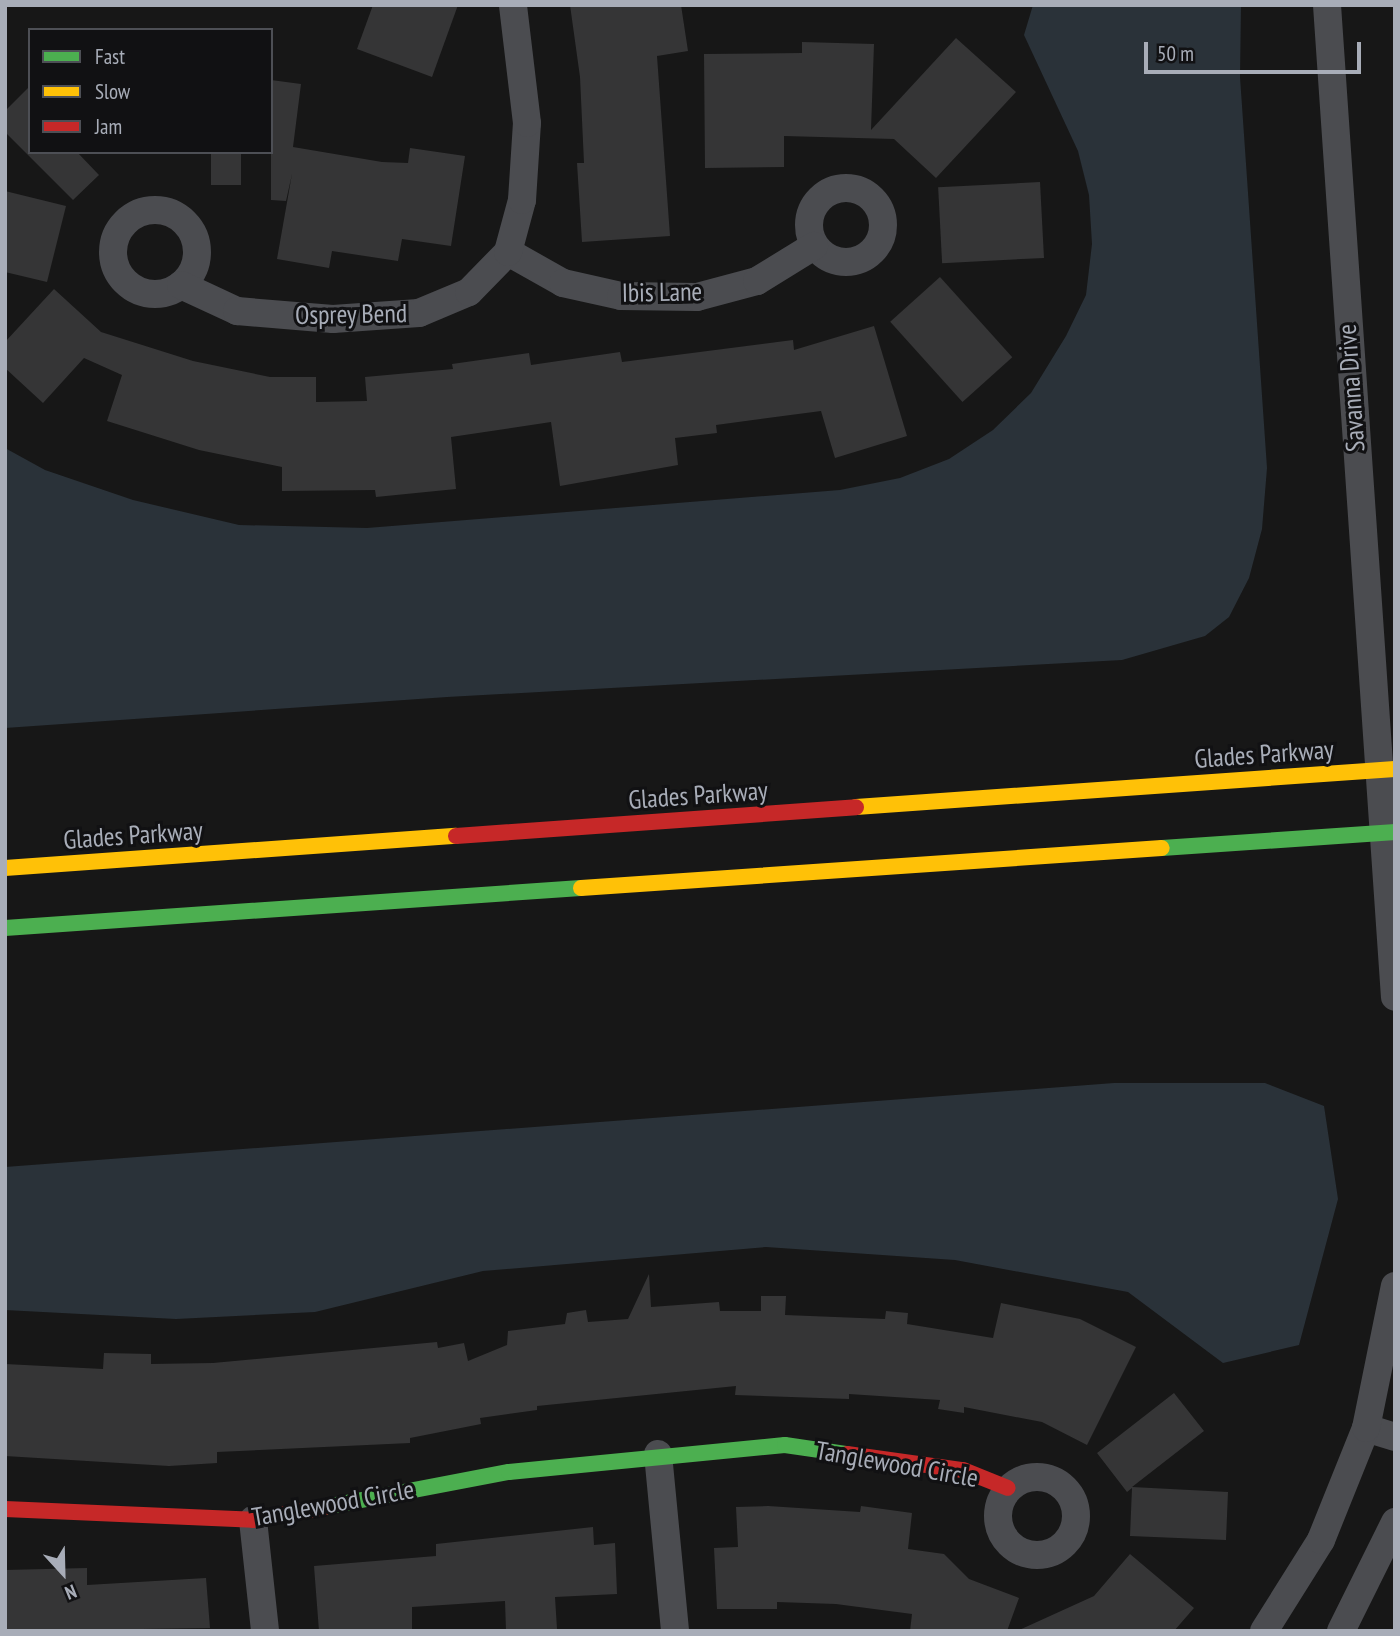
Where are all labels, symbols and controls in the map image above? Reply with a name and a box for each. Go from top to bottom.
legend [28,28,273,154]
scale bar [1148,28,1365,72]
text: 50 m [1157,40,1194,67]
text: Fast [95,43,125,70]
text: Slow [95,78,130,105]
text: Jam [95,113,122,140]
street label: Ibis Lane [622,276,702,308]
street label: Osprey Bend [294,297,408,331]
street label: Savanna Drive [1331,323,1371,453]
street label: Glades Parkway [1193,734,1335,774]
street label: Glades Parkway [627,775,769,815]
street label: Glades Parkway [62,815,204,855]
street label: Tanglewood Circle [813,1434,981,1494]
street label: Tanglewood Circle [249,1473,417,1533]
north arrow [28,1538,98,1608]
text: N [62,1579,80,1606]

